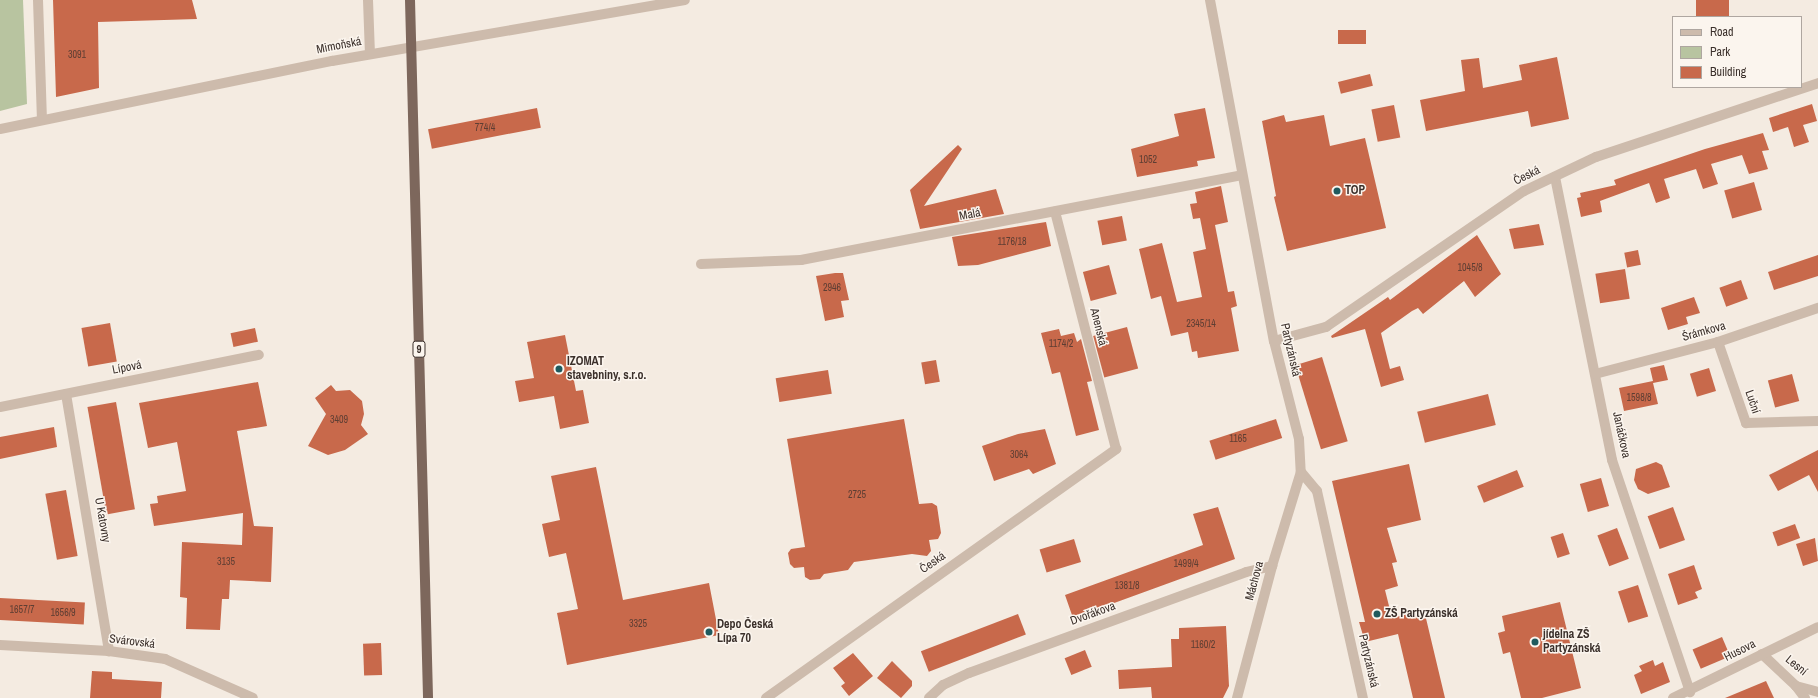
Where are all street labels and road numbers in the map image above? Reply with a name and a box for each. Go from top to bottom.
street label: Mimoňská [315,35,363,57]
street label: Česká [1511,163,1543,189]
street label: Malá [958,206,982,224]
street label: Anenská [1086,307,1110,347]
street label: Šrámkova [1681,319,1727,345]
street label: Partyzánská [1277,322,1303,378]
road number: 9 [412,340,426,358]
street label: Lípová [111,358,143,378]
street label: Luční [1741,388,1763,416]
street label: Janáčkova [1609,410,1633,460]
street label: U Katovny [91,496,113,544]
street label: Česká [917,549,949,577]
street label: Máchova [1243,560,1267,602]
street label: Dvořákova [1068,599,1118,629]
street label: Svárovská [108,632,156,652]
street label: Partyzánská [1355,633,1381,689]
street label: Husova [1722,637,1758,665]
street label: Lesní [1782,653,1810,679]

